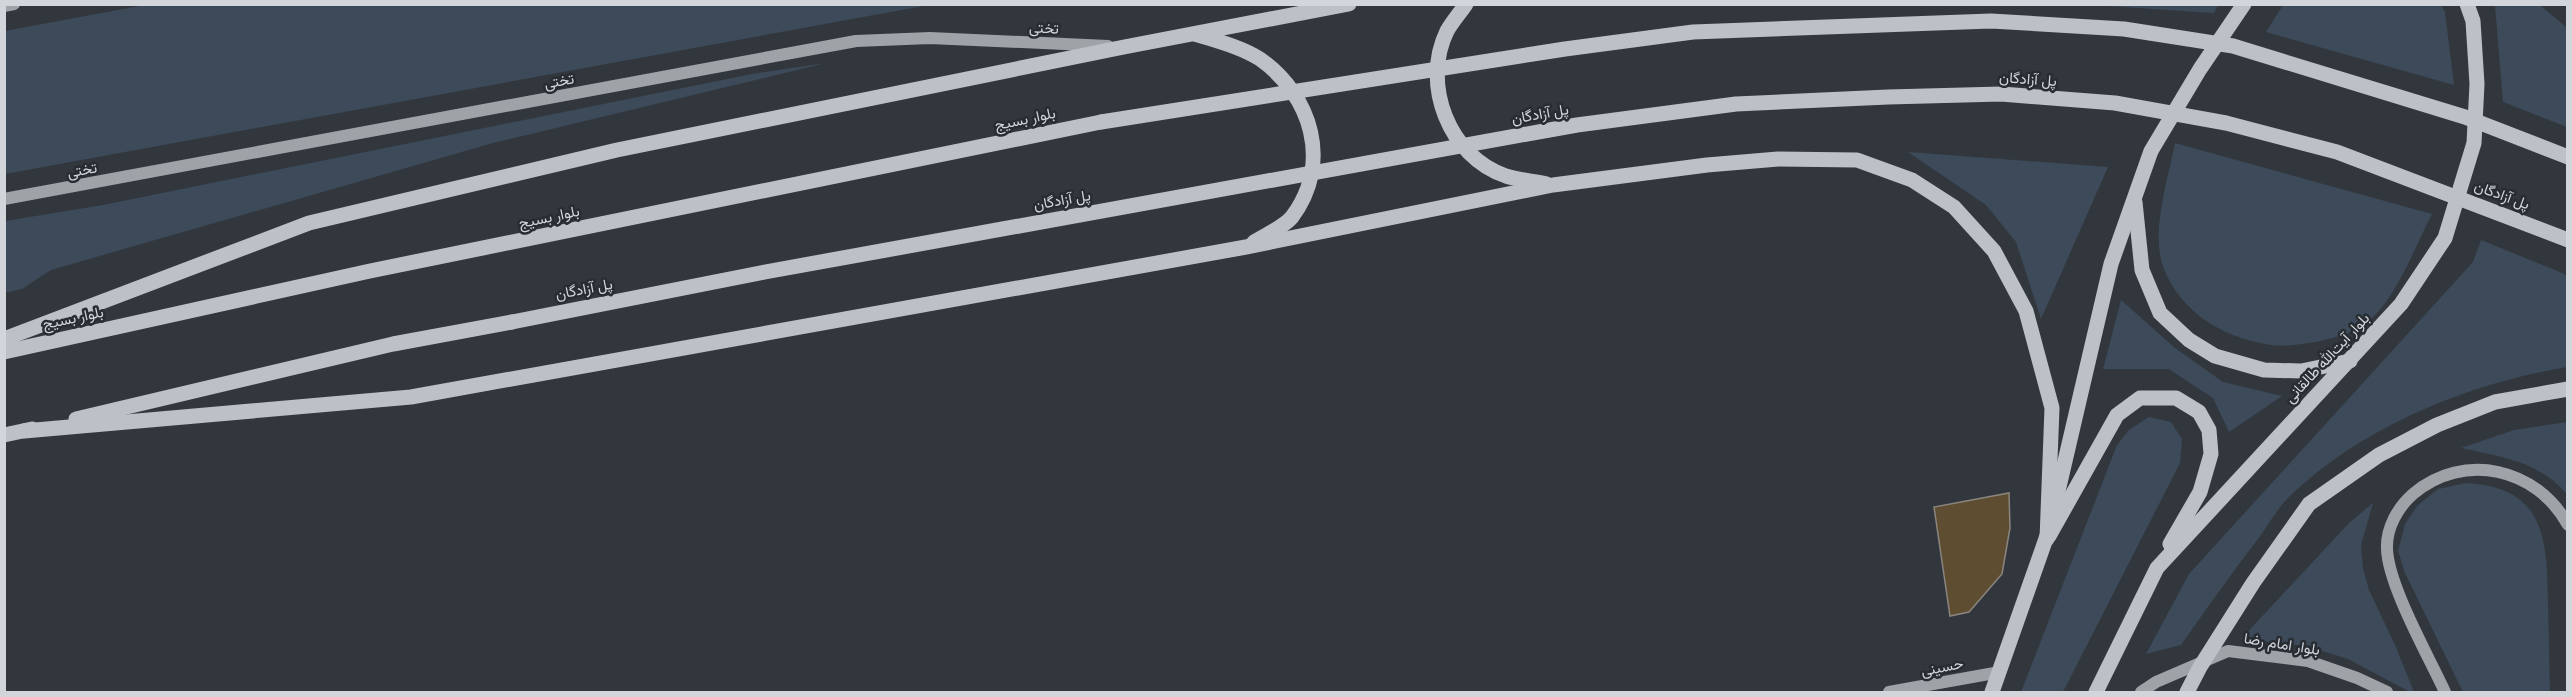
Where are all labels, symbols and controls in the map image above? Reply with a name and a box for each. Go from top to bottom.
street label: تختی [1029,18,1060,39]
street label: پل آزادگان [1998,68,2057,91]
street label: تختی [543,69,576,94]
street label: پل آزادگان [1510,100,1570,129]
street label: بلوار بسیج [993,104,1058,136]
street label: تختی [66,158,99,183]
street label: پل آزادگان [2471,177,2532,214]
street label: پل آزادگان [1032,186,1092,215]
street label: بلوار بسیج [517,202,582,234]
street label: پل آزادگان [554,275,614,304]
street label: بلوار بسیج [41,303,106,335]
street label: بلوار آیت‌الله طالقانی [2281,309,2374,407]
street label: بلوار امام رضا [2243,629,2321,660]
street label: حسینی [1919,654,1965,681]

